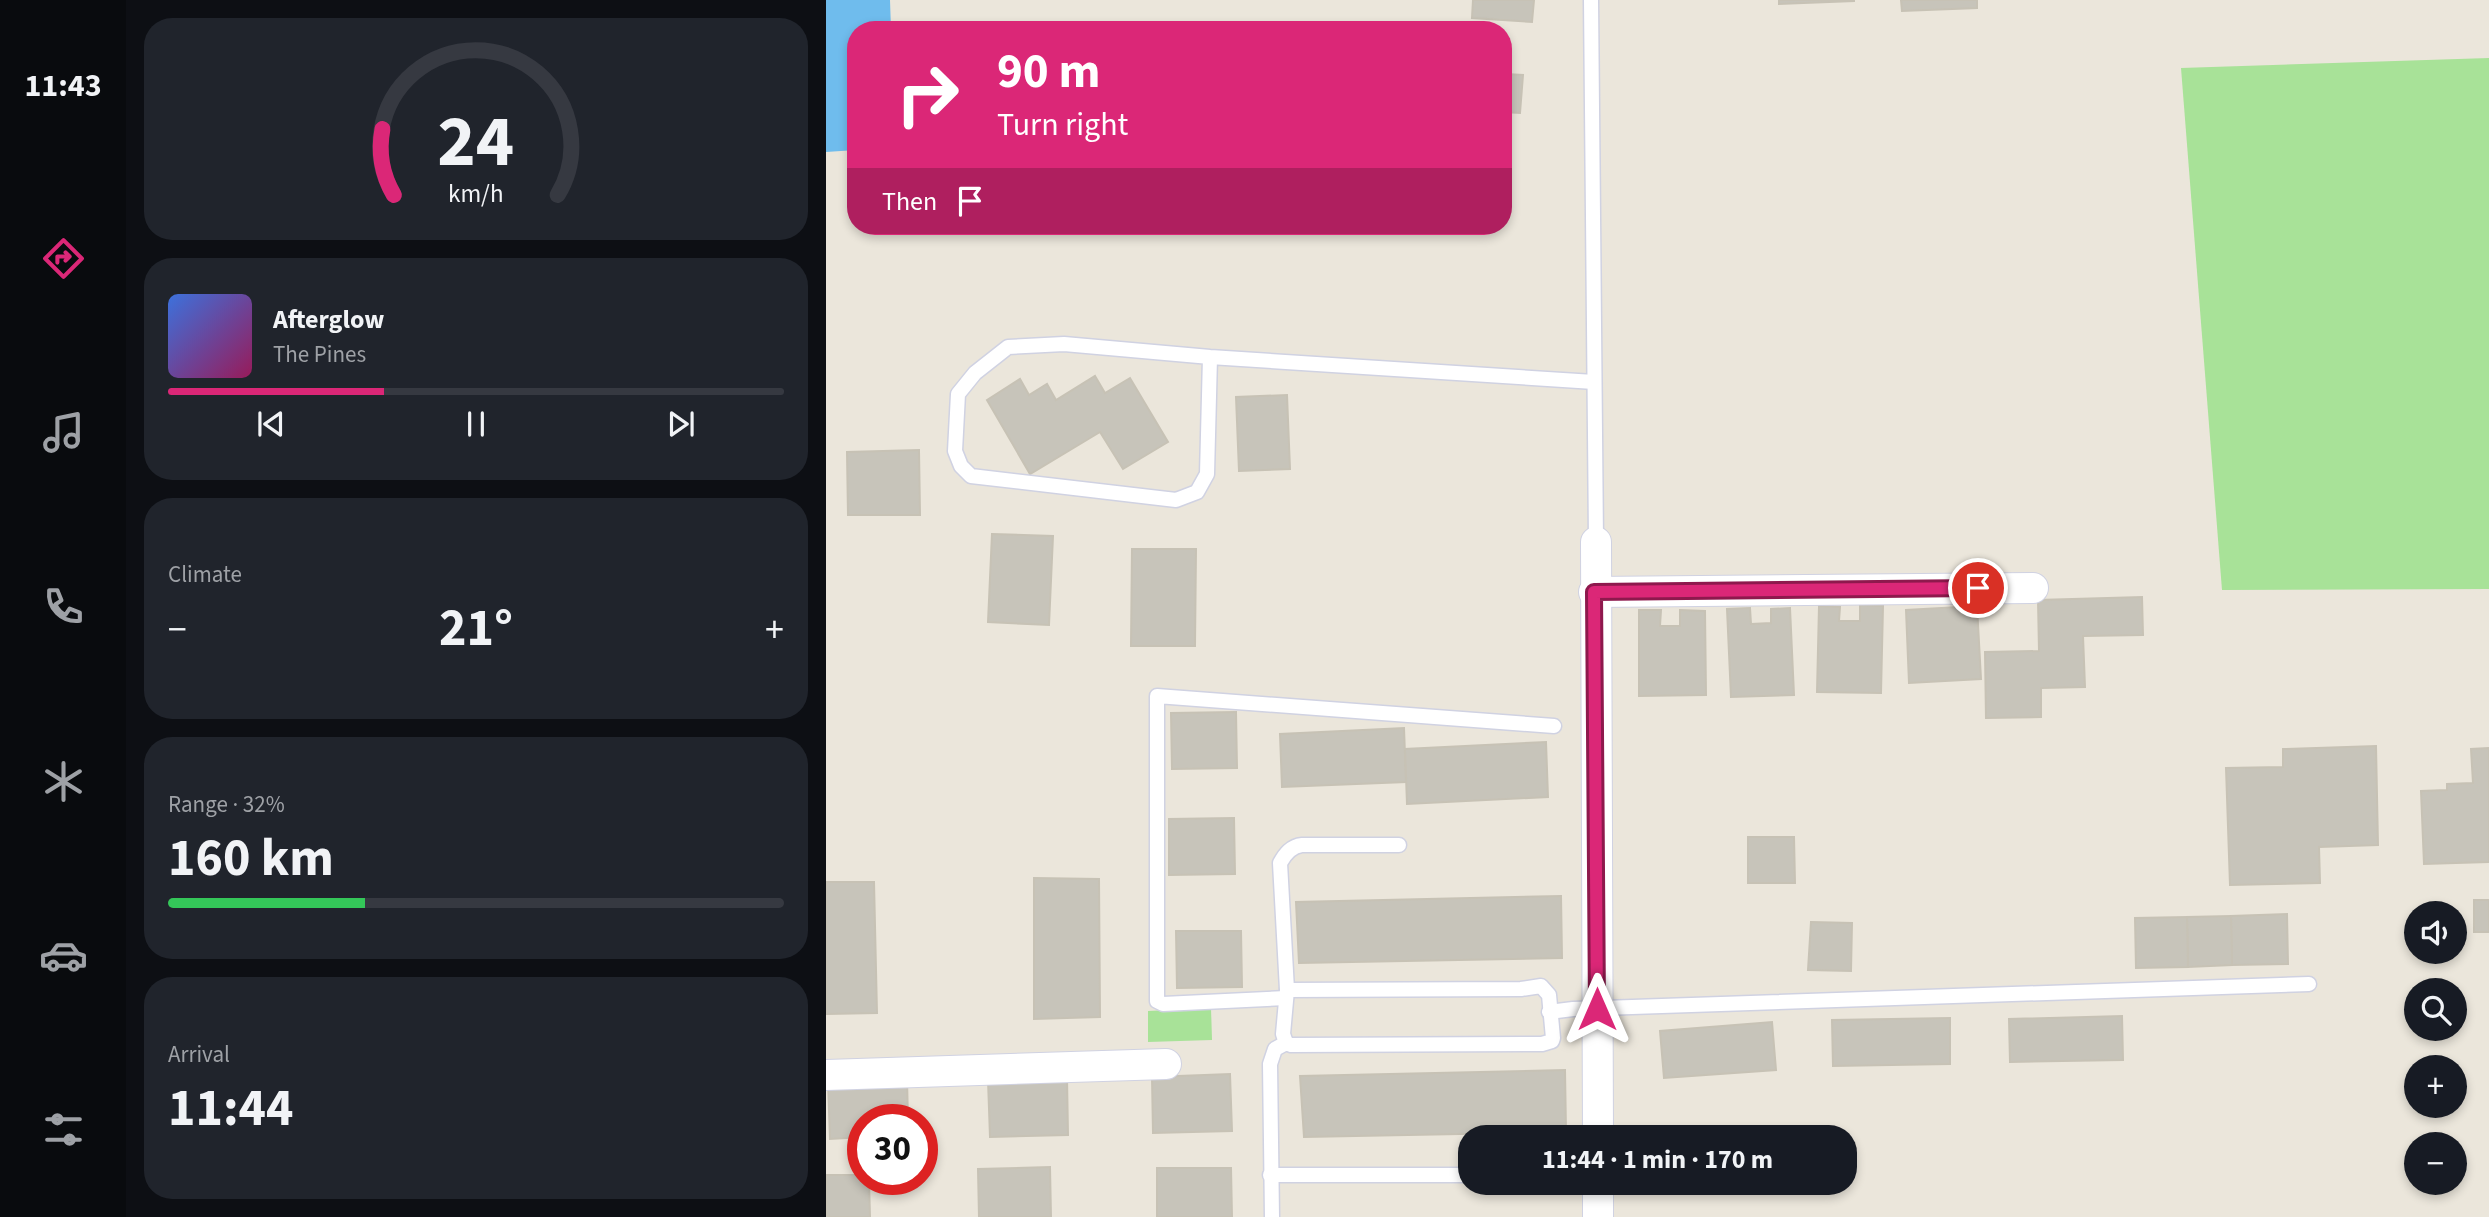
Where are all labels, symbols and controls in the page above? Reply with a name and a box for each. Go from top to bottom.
text: 90 m [997,37,1101,107]
icon: right [882,49,973,140]
text: 11:43 [24,63,102,109]
text: 24 [438,90,514,194]
text: Turn right [997,102,1128,148]
text: km/h [448,176,504,212]
icon: arrive [951,182,989,220]
text: Then [882,183,937,220]
icon: directions [39,234,88,283]
text: Afterglow [273,301,384,338]
text: The Pines [273,338,366,371]
icon: previous [252,405,290,443]
icon: pause [457,405,495,443]
icon: next [662,405,700,443]
icon: music [39,408,88,457]
text: Climate [168,558,242,591]
pin [1948,558,2008,618]
icon: arrive [1959,569,1997,607]
icon: phone [39,582,88,631]
text: 21° [439,592,513,666]
text: − [168,603,187,657]
text: + [765,603,784,657]
icon: climate [39,757,88,806]
text: Range · 32% [168,788,285,821]
text: 160 km [168,822,334,896]
map controls [2404,901,2467,1195]
button: sound [2404,901,2467,964]
icon: car [39,931,88,980]
position arrow [1560,972,1634,1046]
button: search [2404,978,2467,1041]
text: Arrival [168,1038,230,1071]
button: + [2404,1055,2467,1118]
text: 11:44 [168,1072,293,1146]
speed limit sign: 30 [847,1104,938,1195]
icon: filters [39,1105,88,1154]
button: − [2404,1132,2467,1195]
text: 11:44 · 1 min · 170 m [1542,1141,1773,1178]

